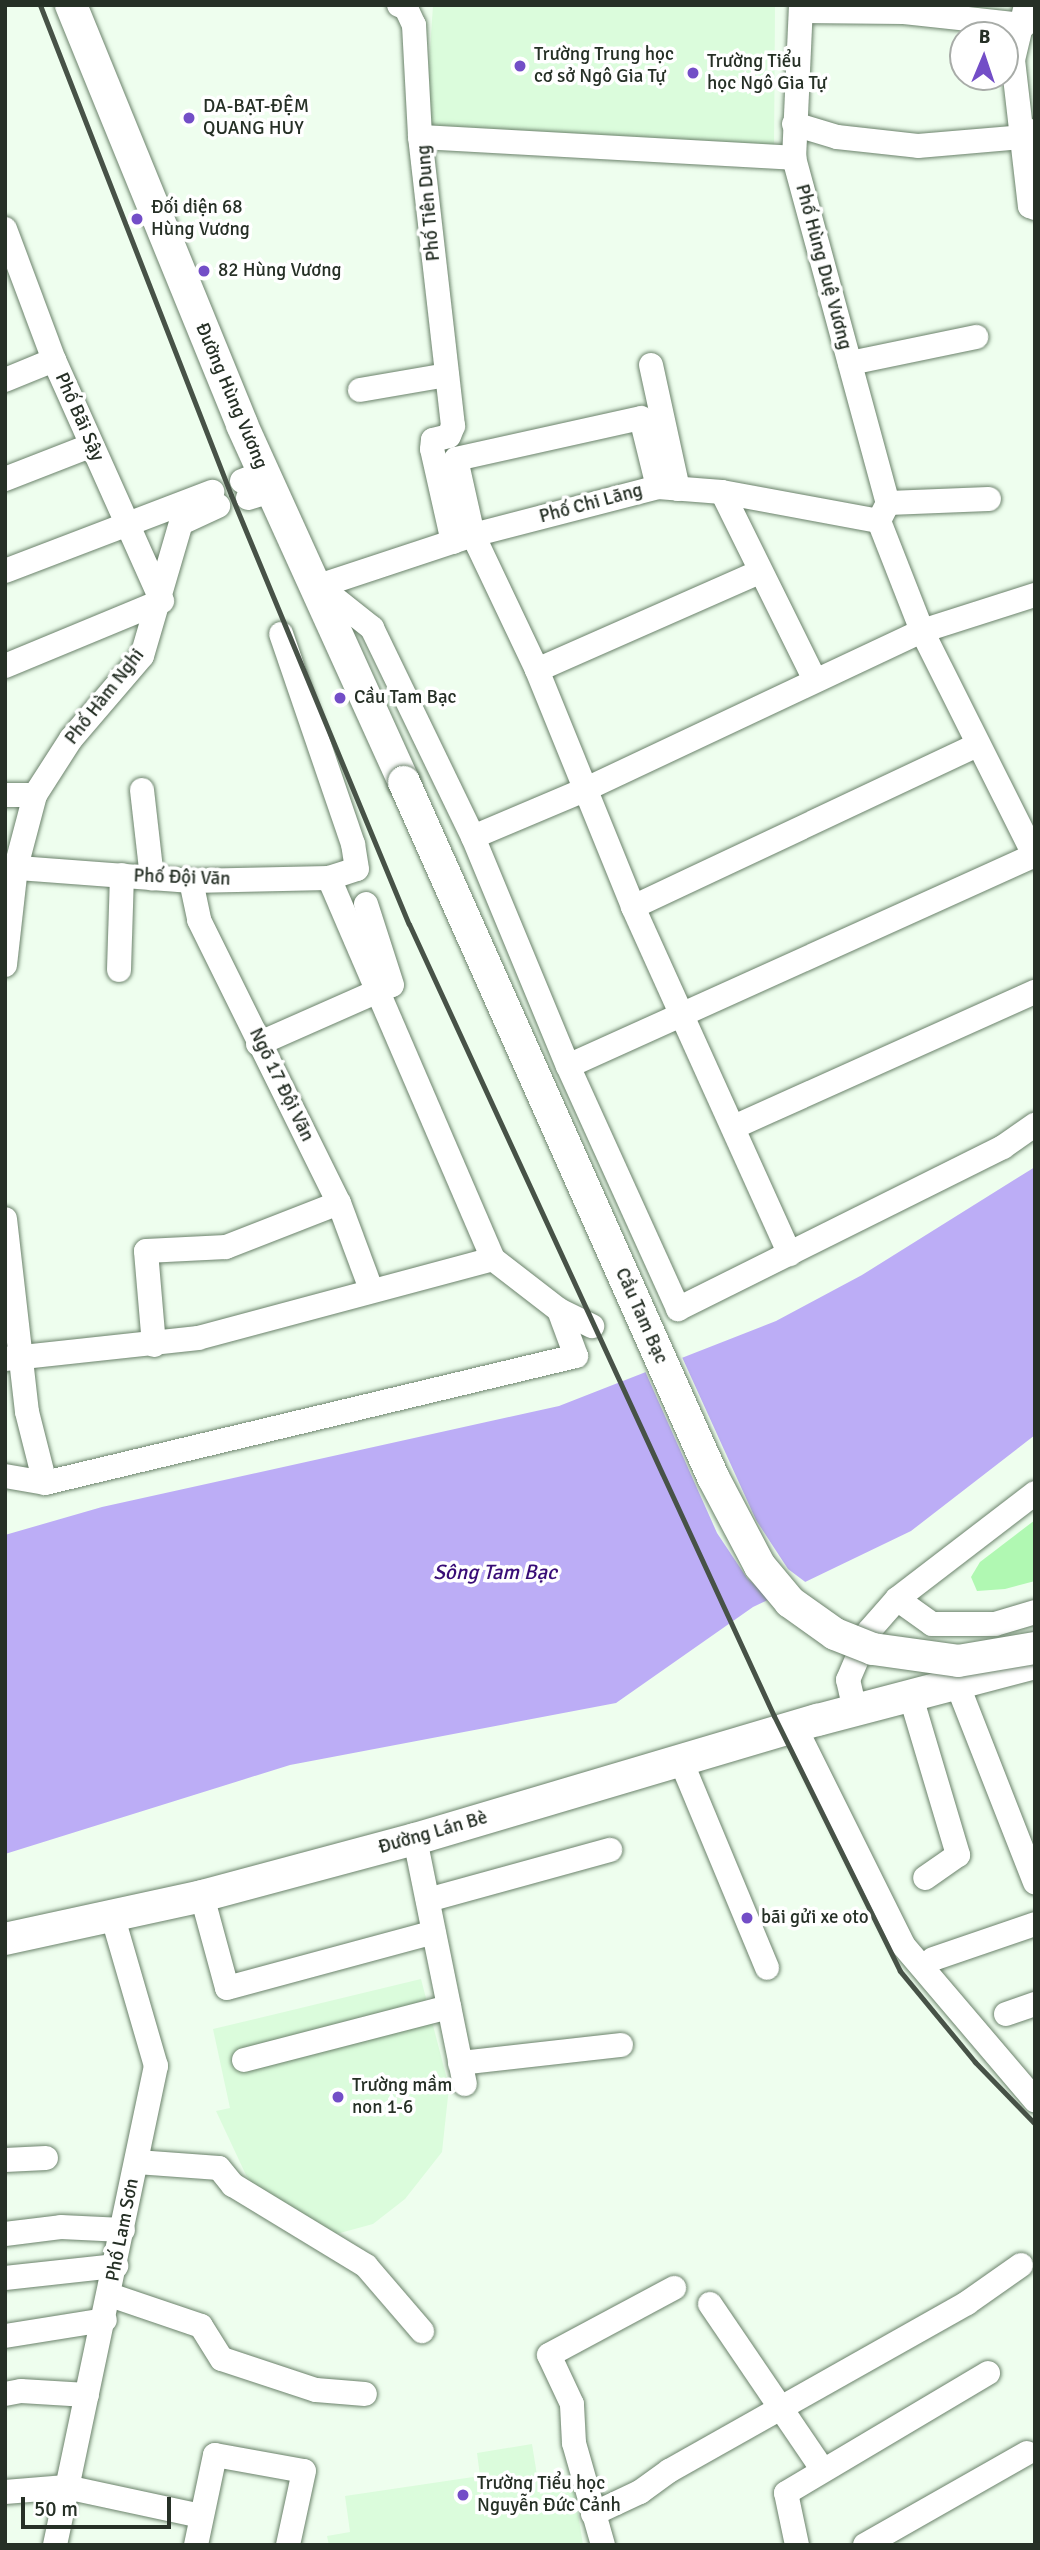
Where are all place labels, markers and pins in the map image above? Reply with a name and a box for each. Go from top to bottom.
place label: Trường Trung học cơ sở Ngô Gia Tự [534,44,674,88]
place label: Trường Tiểu học Ngô Gia Tự [707,51,827,95]
marker: Trường Trung học cơ sở Ngô Gia Tự [512,58,528,74]
marker: Trường Tiểu học Ngô Gia Tự [685,65,701,81]
place label: DA-BẠT-ĐỆM QUANG HUY [203,96,309,140]
marker: DA-BẠT-ĐỆM QUANG HUY [181,110,197,126]
place label: Đối diện 68 Hùng Vương [151,197,250,241]
marker: Đối diện 68 Hùng Vương [129,211,145,227]
place label: 82 Hùng Vương [218,260,342,282]
marker: 82 Hùng Vương [196,263,212,279]
place label: Cầu Tam Bạc [354,687,456,709]
marker: Cầu Tam Bạc [332,690,348,706]
place label: bãi gửi xe oto [761,1907,869,1929]
marker: bãi gửi xe oto [739,1910,755,1926]
place label: Trường mầm non 1-6 [352,2075,452,2119]
marker: Trường mầm non 1-6 [330,2089,346,2105]
place label: Trường Tiểu học Nguyễn Đức Cảnh [477,2473,621,2517]
marker: Trường Tiểu học Nguyễn Đức Cảnh [455,2487,471,2503]

